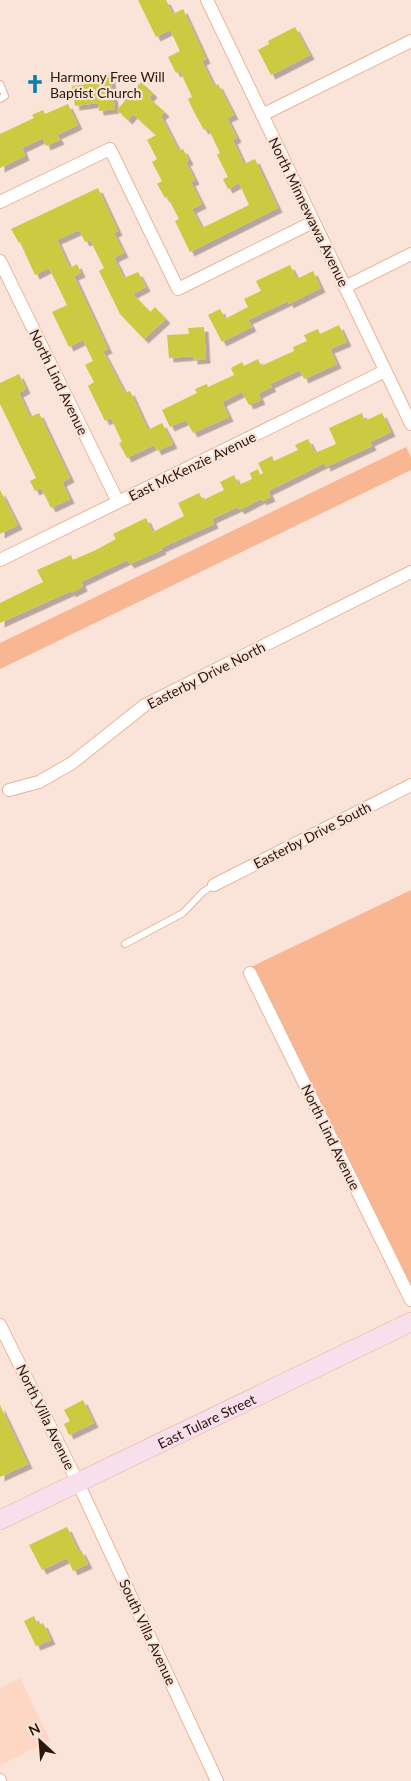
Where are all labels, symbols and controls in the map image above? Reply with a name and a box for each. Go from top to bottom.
place label: Harmony Free Will Baptist Church [50,68,165,101]
church icon: Harmony Free Will Baptist Church [24,73,46,95]
street label: North Minnewawa Avenue [265,134,353,290]
street label: North Lind Avenue [26,326,92,438]
street label: East McKenzie Avenue [126,428,258,504]
street label: Easterby Drive North [144,638,268,712]
street label: Easterby Drive South [250,798,374,872]
street label: North Lind Avenue [298,1081,364,1193]
street label: North Villa Avenue [13,1361,79,1473]
street label: East Tulare Street [154,1390,258,1451]
street label: South Villa Avenue [116,1576,180,1688]
north arrow [15,1716,65,1766]
text: N [26,1719,43,1739]

